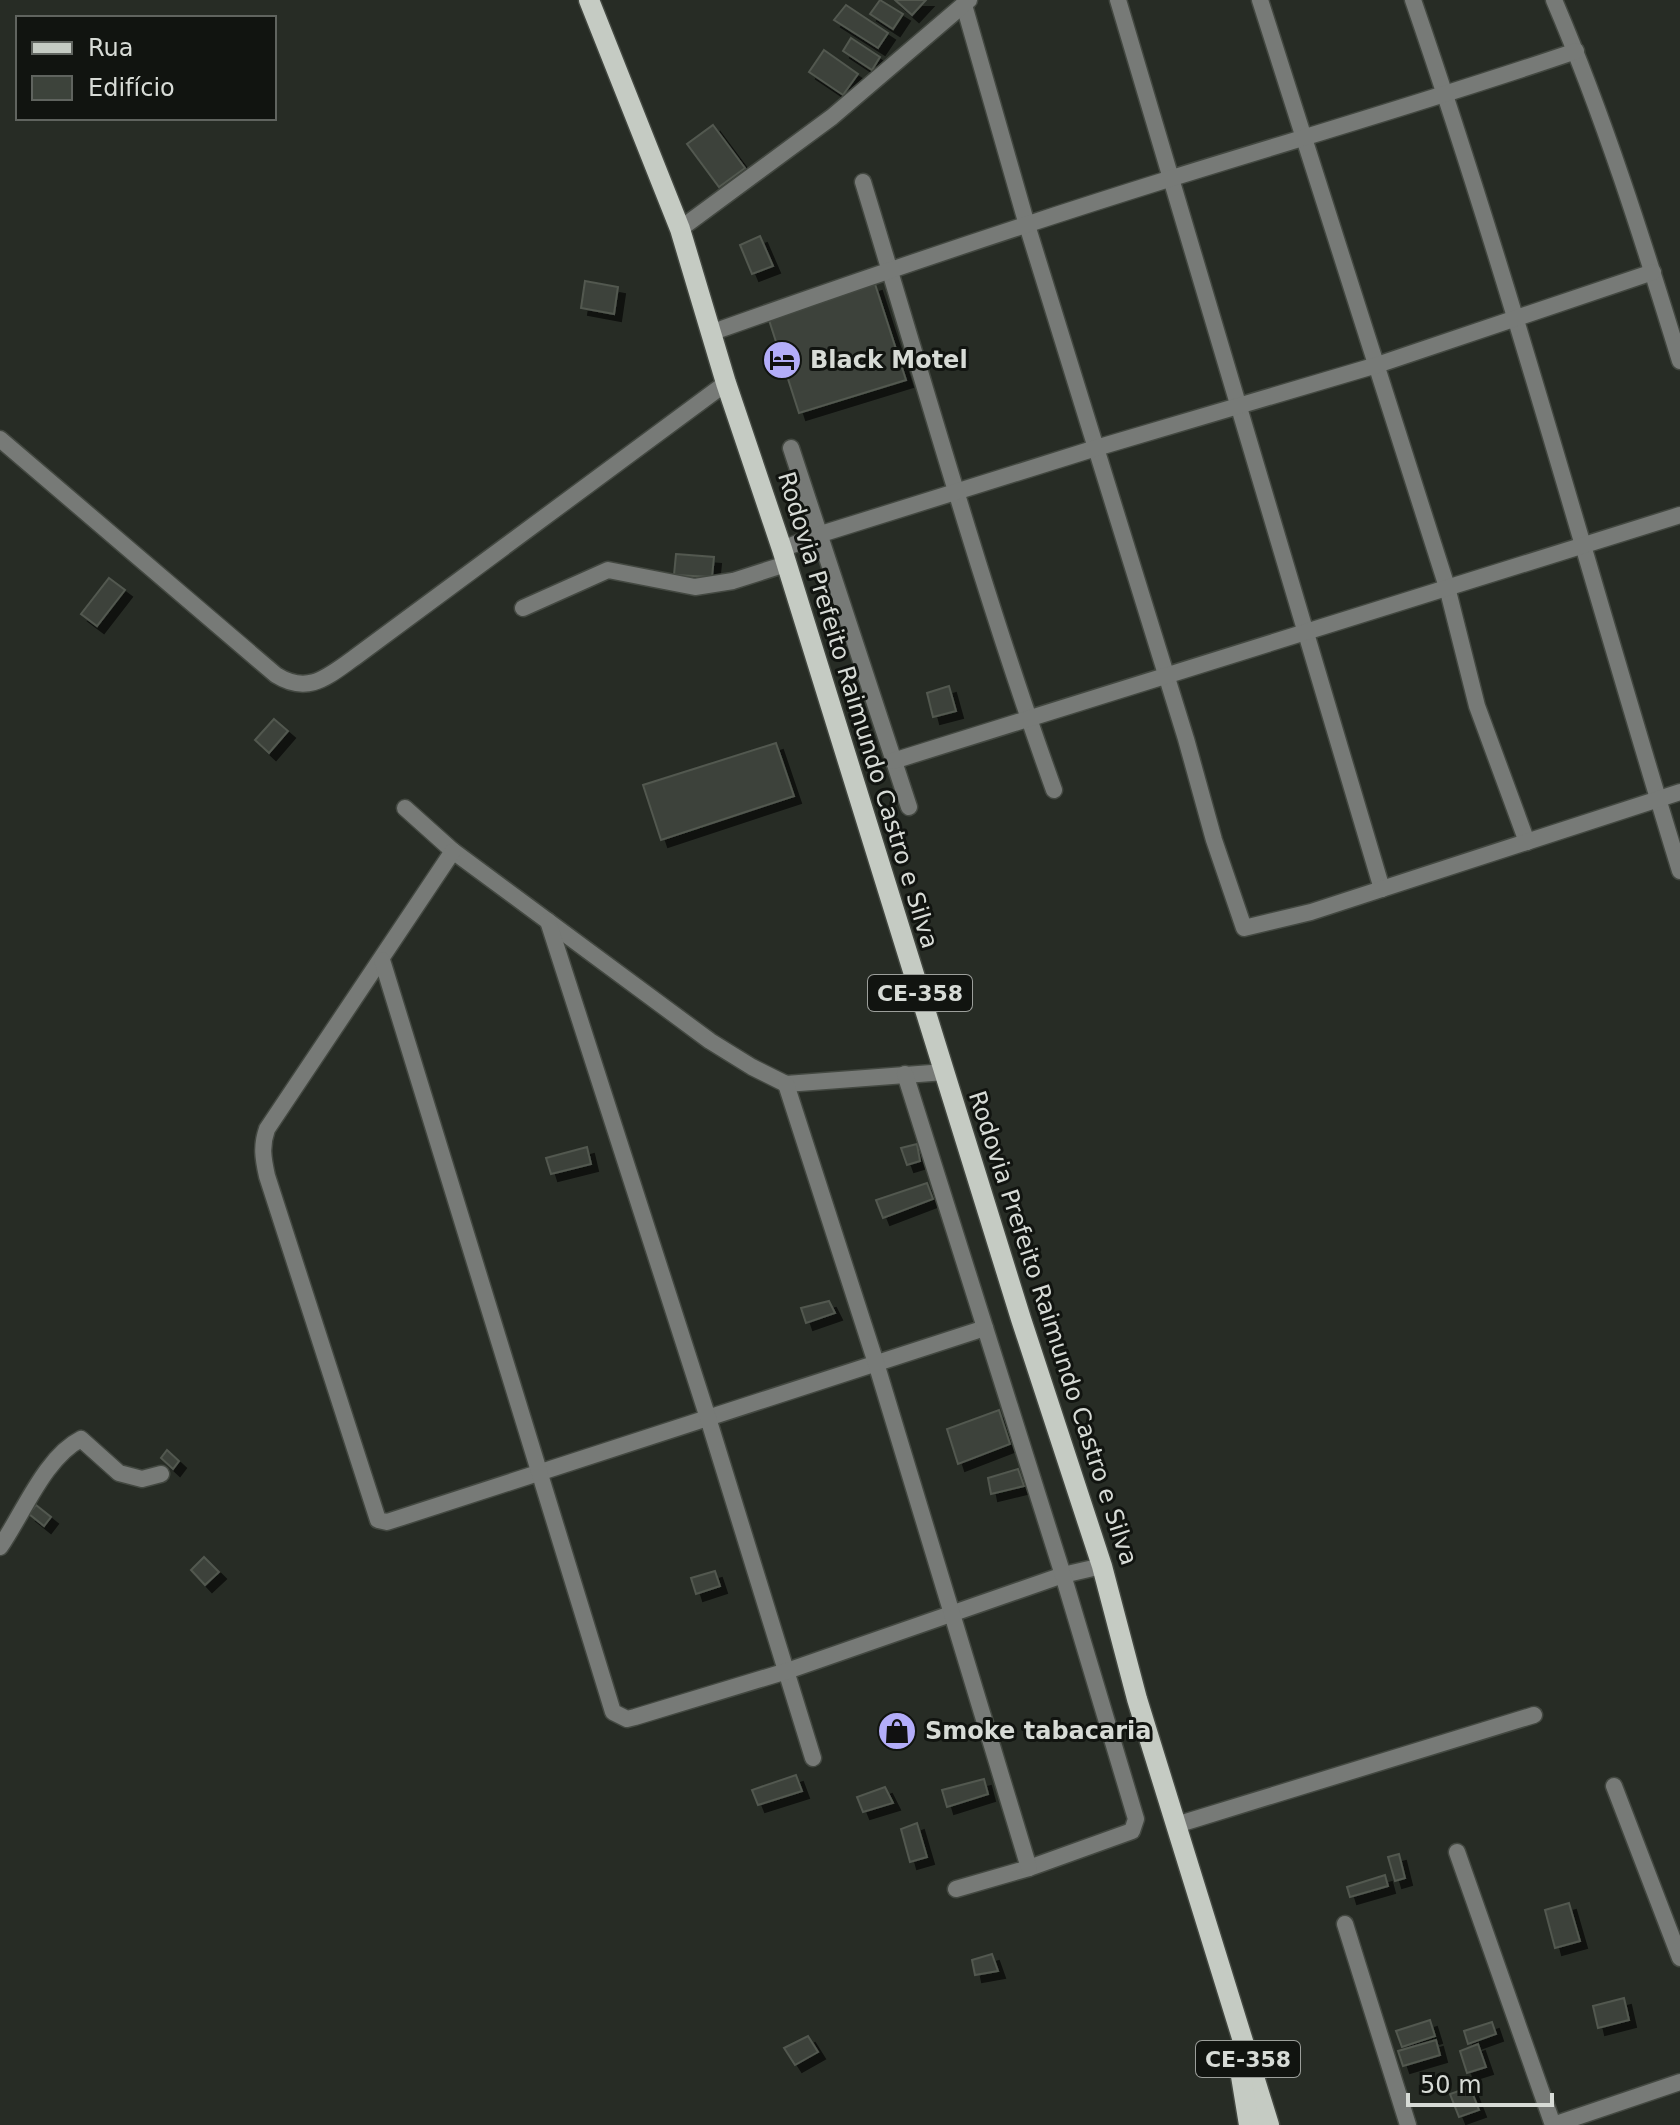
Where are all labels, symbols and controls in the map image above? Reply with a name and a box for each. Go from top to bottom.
legend [16,16,276,120]
text: Rua [88,34,134,62]
text: Edifício [88,74,175,102]
hotel icon: Black Motel [761,339,803,381]
place label: Black Motel [810,346,968,374]
street label: Rodovia Prefeito Raimundo Castro e Silva [772,468,944,952]
road number: CE-358 [868,975,972,1011]
street label: Rodovia Prefeito Raimundo Castro e Silva [963,1087,1143,1569]
shop icon: Smoke tabacaria [876,1710,918,1752]
place label: Smoke tabacaria [925,1717,1151,1745]
road number: CE-358 [1196,2041,1300,2077]
scale bar [1408,2057,1552,2107]
text: 50 m [1420,2071,1482,2099]

